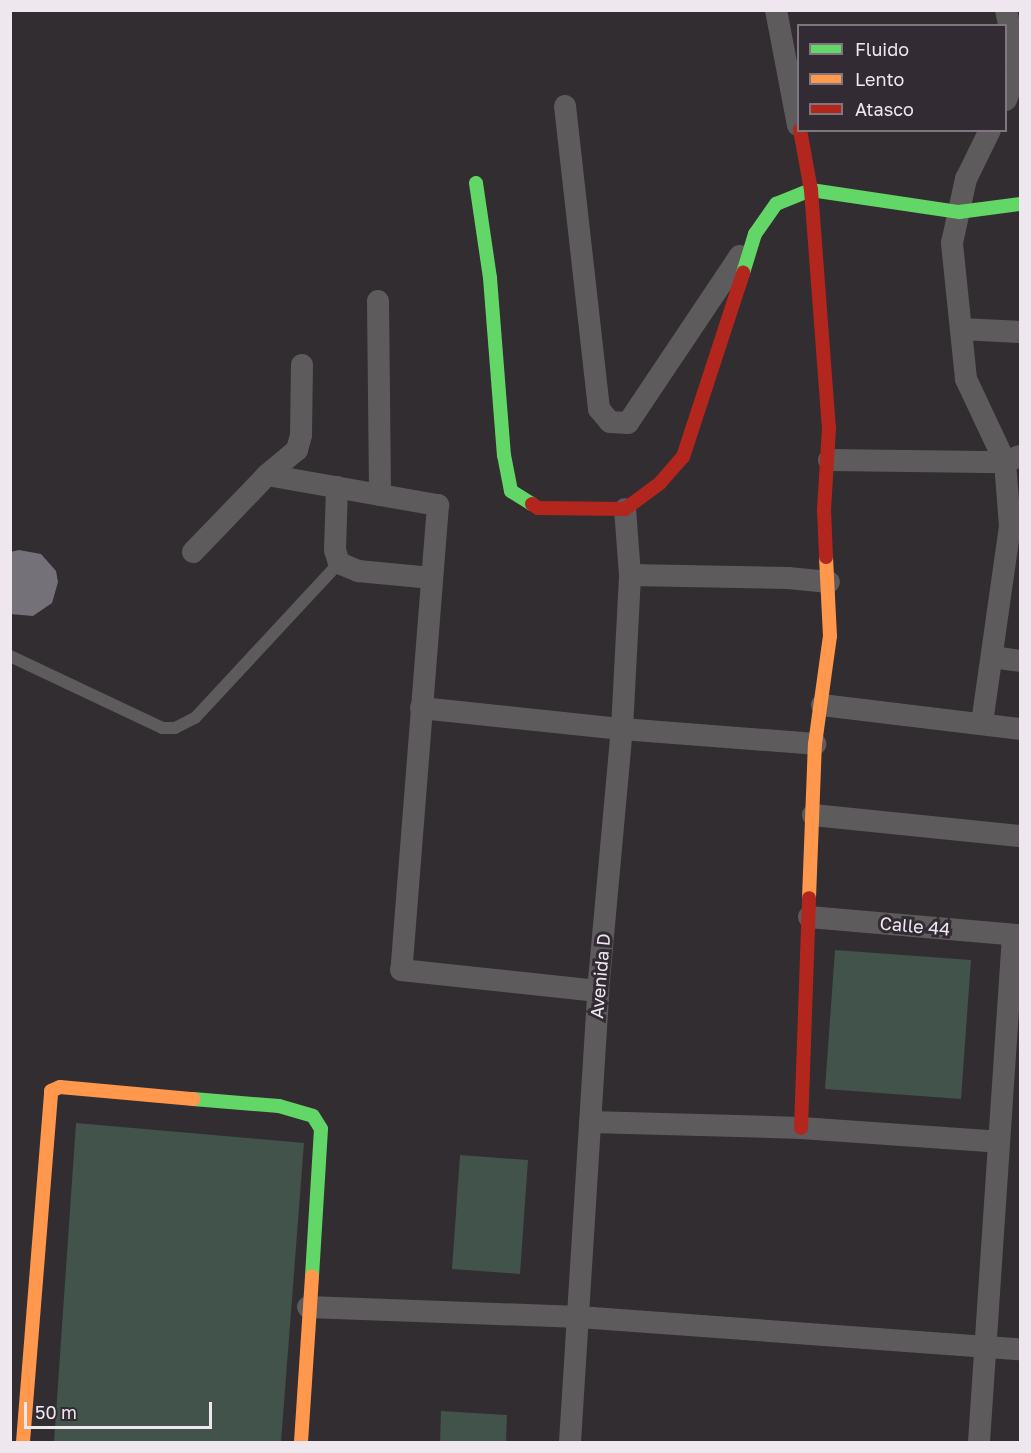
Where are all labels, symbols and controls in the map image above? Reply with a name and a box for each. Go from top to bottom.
legend [797,24,1007,132]
text: Fluido [855,38,909,60]
text: Lento [855,68,904,90]
text: Atasco [855,98,914,120]
street label: Calle 44 [879,912,951,940]
street label: Avenida D [586,933,614,1019]
scale bar [27,1390,214,1428]
text: 50 m [35,1401,77,1423]

